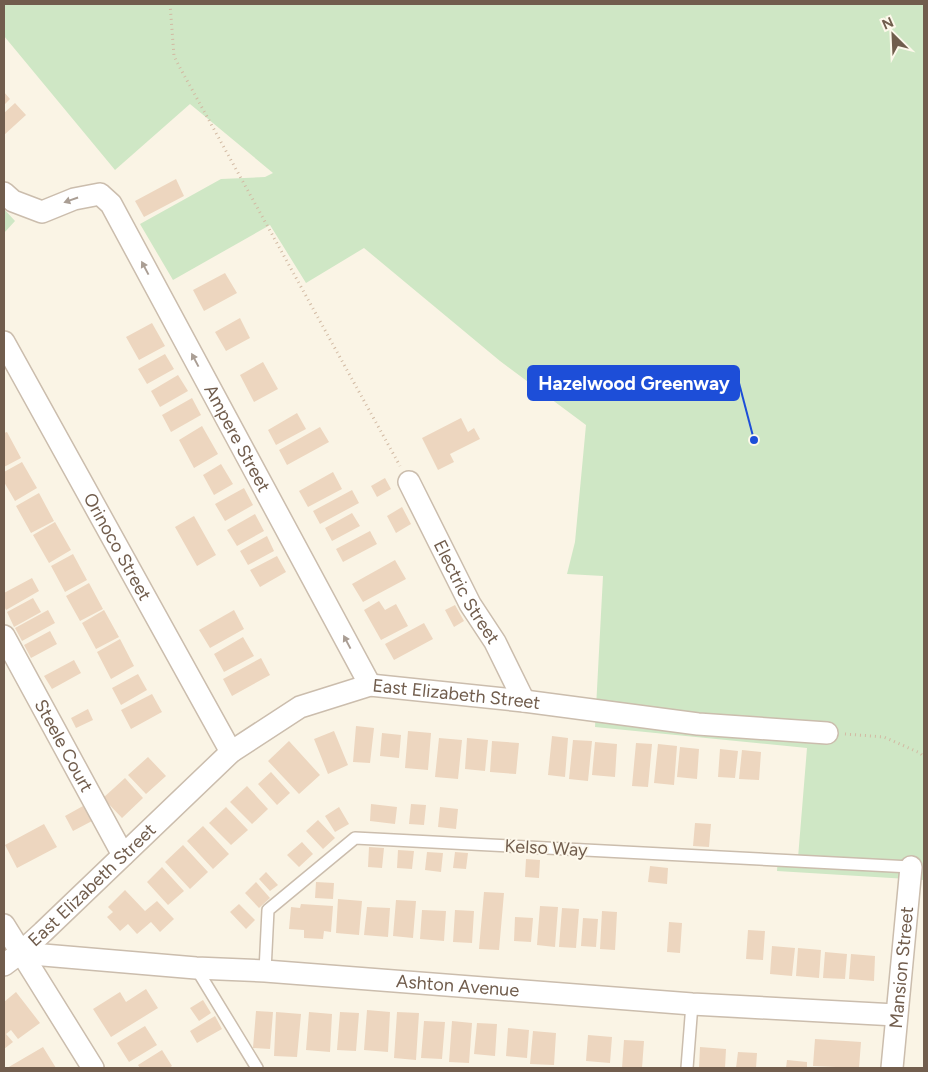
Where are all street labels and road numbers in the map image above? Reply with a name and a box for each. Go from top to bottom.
street label: Ampere Street [199,381,275,496]
street label: Orinoco Street [79,489,156,605]
street label: Electric Street [429,536,504,648]
street label: East Elizabeth Street [371,674,542,714]
street label: Steele Court [30,696,98,796]
street label: East Elizabeth Street [23,819,161,951]
street label: Kelso Way [504,835,589,861]
street label: Mansion Street [885,905,918,1029]
street label: Ashton Avenue [395,970,520,1002]

